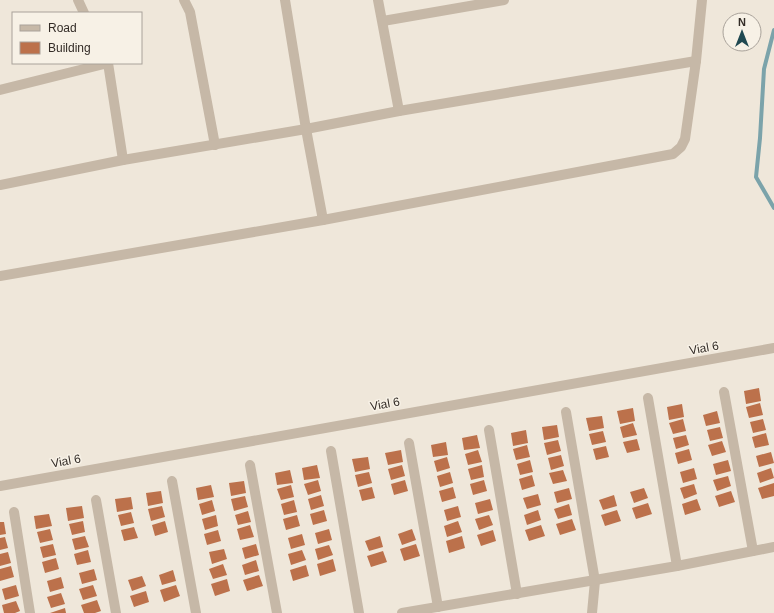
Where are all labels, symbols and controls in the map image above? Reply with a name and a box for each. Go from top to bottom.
legend [12,12,142,64]
north arrow [722,12,762,52]
text: N [738,16,746,28]
text: Road [48,21,77,35]
text: Building [48,41,91,55]
street label: Vial 6 [688,338,720,357]
street label: Vial 6 [369,394,401,413]
street label: Vial 6 [50,451,82,470]

